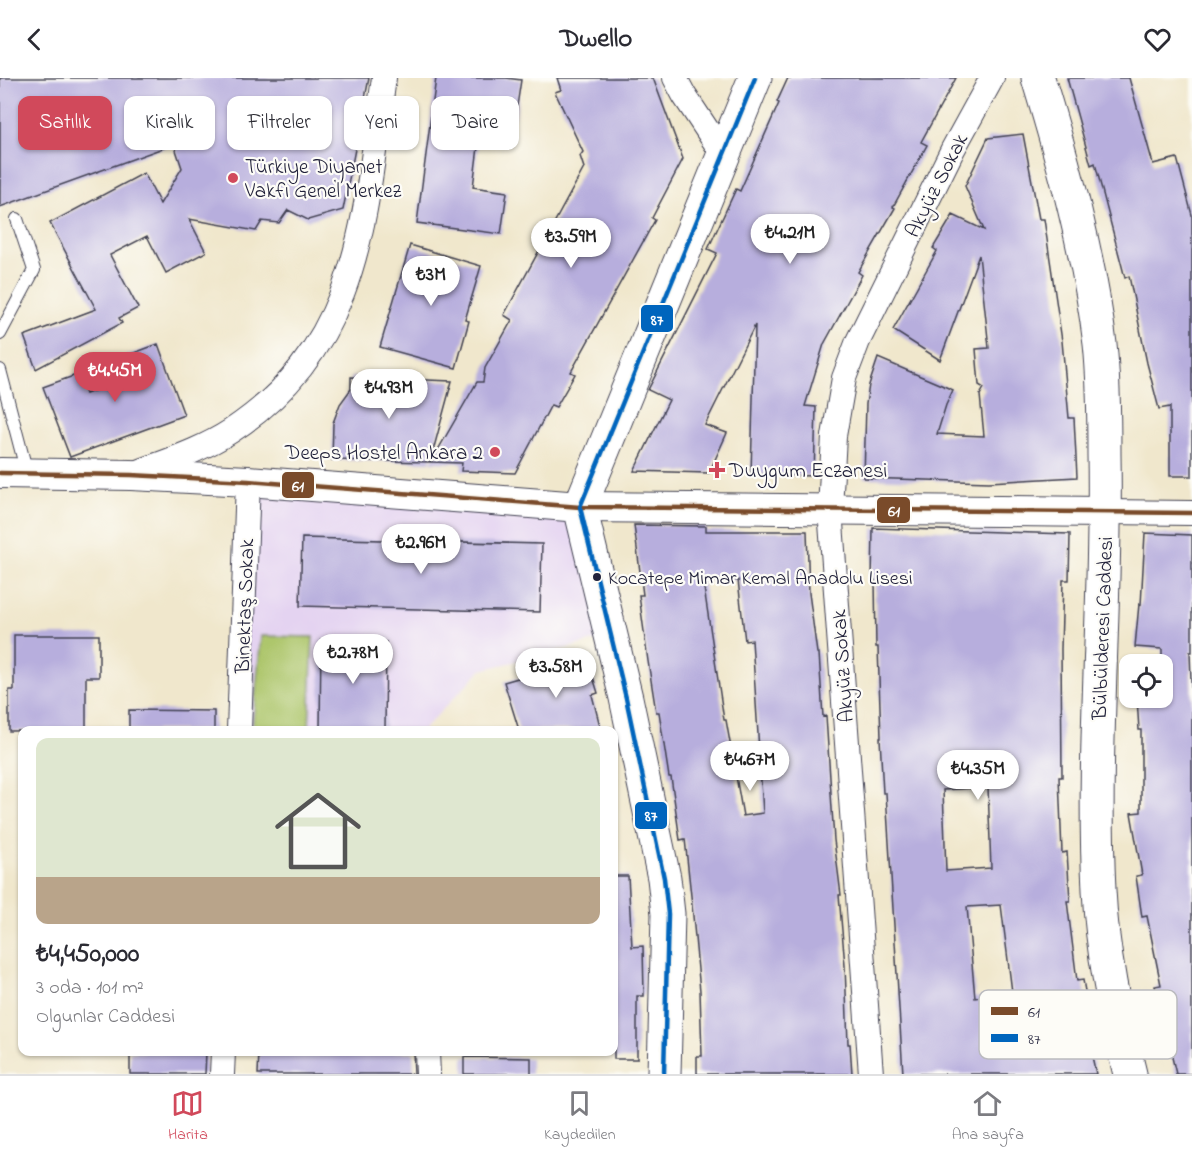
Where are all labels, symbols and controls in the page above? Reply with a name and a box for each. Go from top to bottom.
text: Dwello [560,20,632,59]
icon: back [18,23,51,56]
icon: heart [1141,23,1174,56]
chip: Satılık [18,96,112,150]
chip: Kiralık [124,96,215,150]
chip: Filtreler [227,96,332,150]
chip: Yeni [344,96,419,150]
chip: Daire [431,96,519,150]
street label: Akyüz Sokak [899,128,979,244]
place label: Türkiye Diyanet Vakfı Genel Merkez [244,153,402,207]
marker: Türkiye Diyanet Vakfı Genel Merkez [226,171,240,185]
pin: ₺4.21M [741,214,839,265]
pin: ₺3.59M [522,218,620,269]
text: ₺4.21M [765,219,815,248]
text: ₺3.59M [545,223,597,252]
pin: ₺3M [402,256,460,307]
text: ₺3M [416,261,446,290]
line badge: 87 [640,304,674,333]
text: 87 [650,309,664,333]
pin: ₺4.45M [66,352,164,403]
text: ₺4.45M [88,357,142,386]
pin: ₺4.93M [340,369,438,420]
text: ₺4.93M [365,374,413,403]
place label: Deeps Hostel Ankara 2 [284,439,483,469]
marker: Deeps Hostel Ankara 2 [488,445,502,459]
place label: Duygum Eczanesi [728,457,887,489]
marker: Duygum Eczanesi [710,463,724,477]
line badge: 61 [281,471,315,499]
text: 61 [291,475,305,499]
line badge: 61 [876,496,911,524]
text: 61 [887,500,901,524]
pin: ₺2.96M [372,524,470,575]
text: ₺2.96M [396,529,446,558]
street label: Bülbülderesi Caddesi [1086,536,1122,721]
street label: Binektaş Sokak [229,537,263,675]
place label: Kocatepe Mimar Kemal Anadolu Lisesi [608,565,913,594]
marker: Kocatepe Mimar Kemal Anadolu Lisesi [591,571,603,583]
street label: Akyüz Sokak [825,607,865,723]
pin: ₺2.78M [304,634,402,685]
text: ₺2.78M [327,639,379,668]
pin: ₺3.58M [507,648,605,699]
text: ₺3.58M [529,653,583,682]
map controls [1119,654,1173,708]
button: locate [1119,654,1173,708]
pin: ₺4.67M [701,741,799,792]
text: ₺4.67M [724,746,776,775]
pin: ₺4.35M [929,750,1027,801]
text: ₺4.35M [951,755,1005,784]
icon: home [264,777,372,885]
line badge: 87 [634,801,668,830]
text: 87 [644,805,658,829]
text: ₺4,450,000 [36,936,139,974]
text: 3 oda · 101 m² [36,974,144,1003]
legend [979,990,1177,1059]
text: 61 [1028,1001,1040,1025]
text: Olgunlar Caddesi [36,1003,175,1032]
text: 87 [1028,1028,1041,1052]
tab: Harita [168,1087,208,1147]
tab: Kaydedilen [544,1087,616,1147]
tab: Ana sayfa [952,1087,1024,1147]

